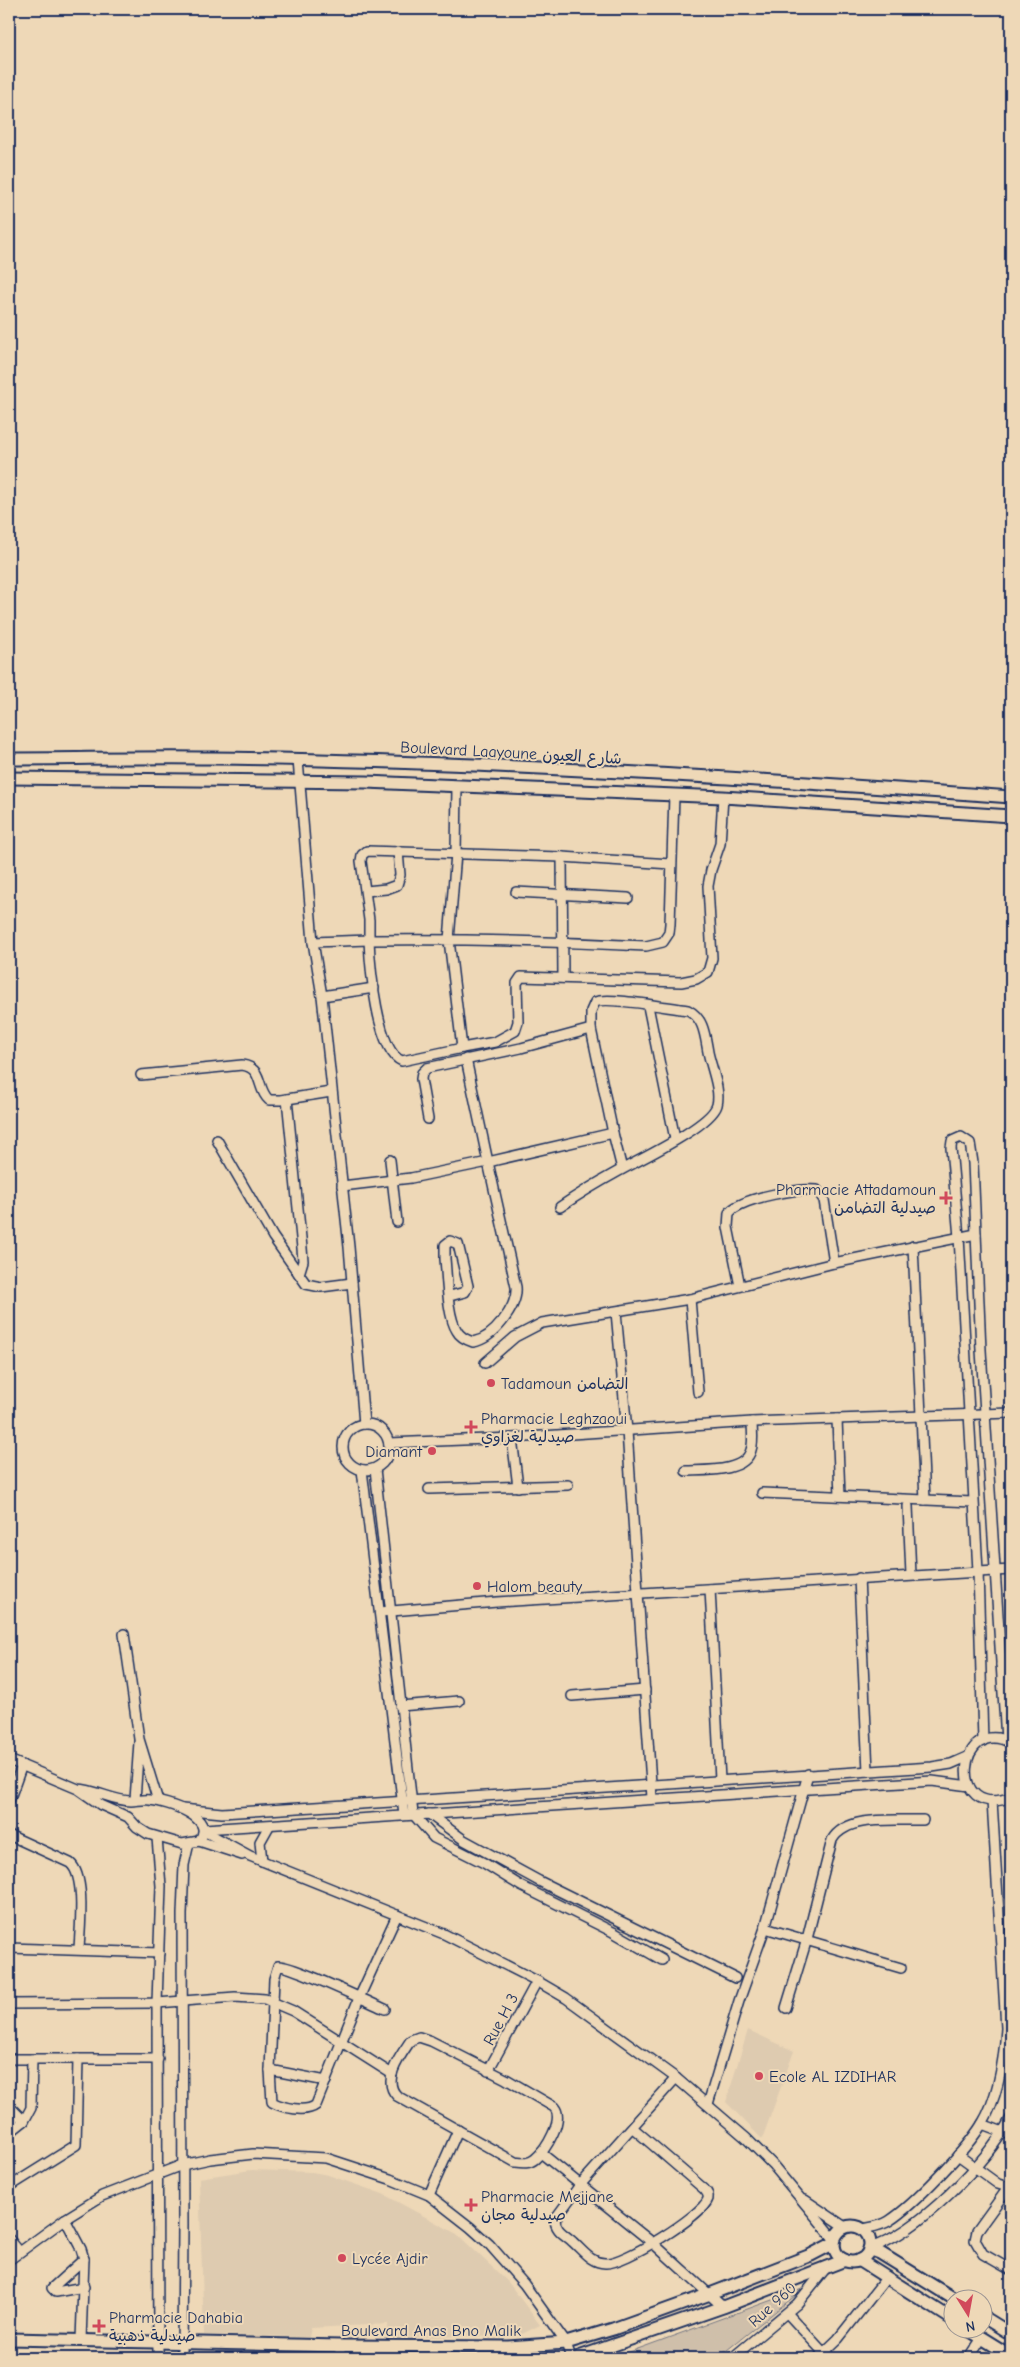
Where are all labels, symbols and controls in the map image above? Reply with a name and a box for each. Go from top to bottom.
street label: Boulevard Laayoune شارع العيون [400,738,622,770]
place label: Pharmacie Attadamoun صيدلية التضامن [776,1181,936,1217]
marker: Pharmacie Attadamoun صيدلية التضامن [940,1192,952,1204]
place label: Tadamoun التضامن [501,1375,629,1393]
marker: Tadamoun التضامن [485,1377,497,1389]
place label: Pharmacie Leghzaoui صيدلية لغزاوي [481,1410,627,1448]
marker: Pharmacie Leghzaoui صيدلية لغزاوي [465,1421,477,1433]
place label: Diamant [365,1443,422,1461]
marker: Diamant [426,1445,438,1457]
place label: Halom beauty [487,1578,583,1596]
marker: Halom beauty [471,1580,483,1592]
street label: Rue H 3 [480,1990,522,2048]
place label: Ecole AL IZDIHAR [769,2068,897,2086]
marker: Ecole AL IZDIHAR [753,2070,765,2082]
place label: Pharmacie Mejjane صيدلية مجان [481,2188,613,2224]
marker: Pharmacie Mejjane صيدلية مجان [465,2199,477,2211]
place label: Lycée Ajdir [352,2250,428,2268]
marker: Lycée Ajdir [336,2252,348,2264]
street label: Rue 960 [745,2279,800,2331]
north arrow [942,2290,992,2340]
place label: Pharmacie Dahabia صيدلية ذهبية [109,2309,243,2345]
text: N [964,2317,976,2335]
marker: Pharmacie Dahabia صيدلية ذهبية [93,2320,105,2332]
street label: Boulevard Anas Bno Malik [341,2322,521,2340]

